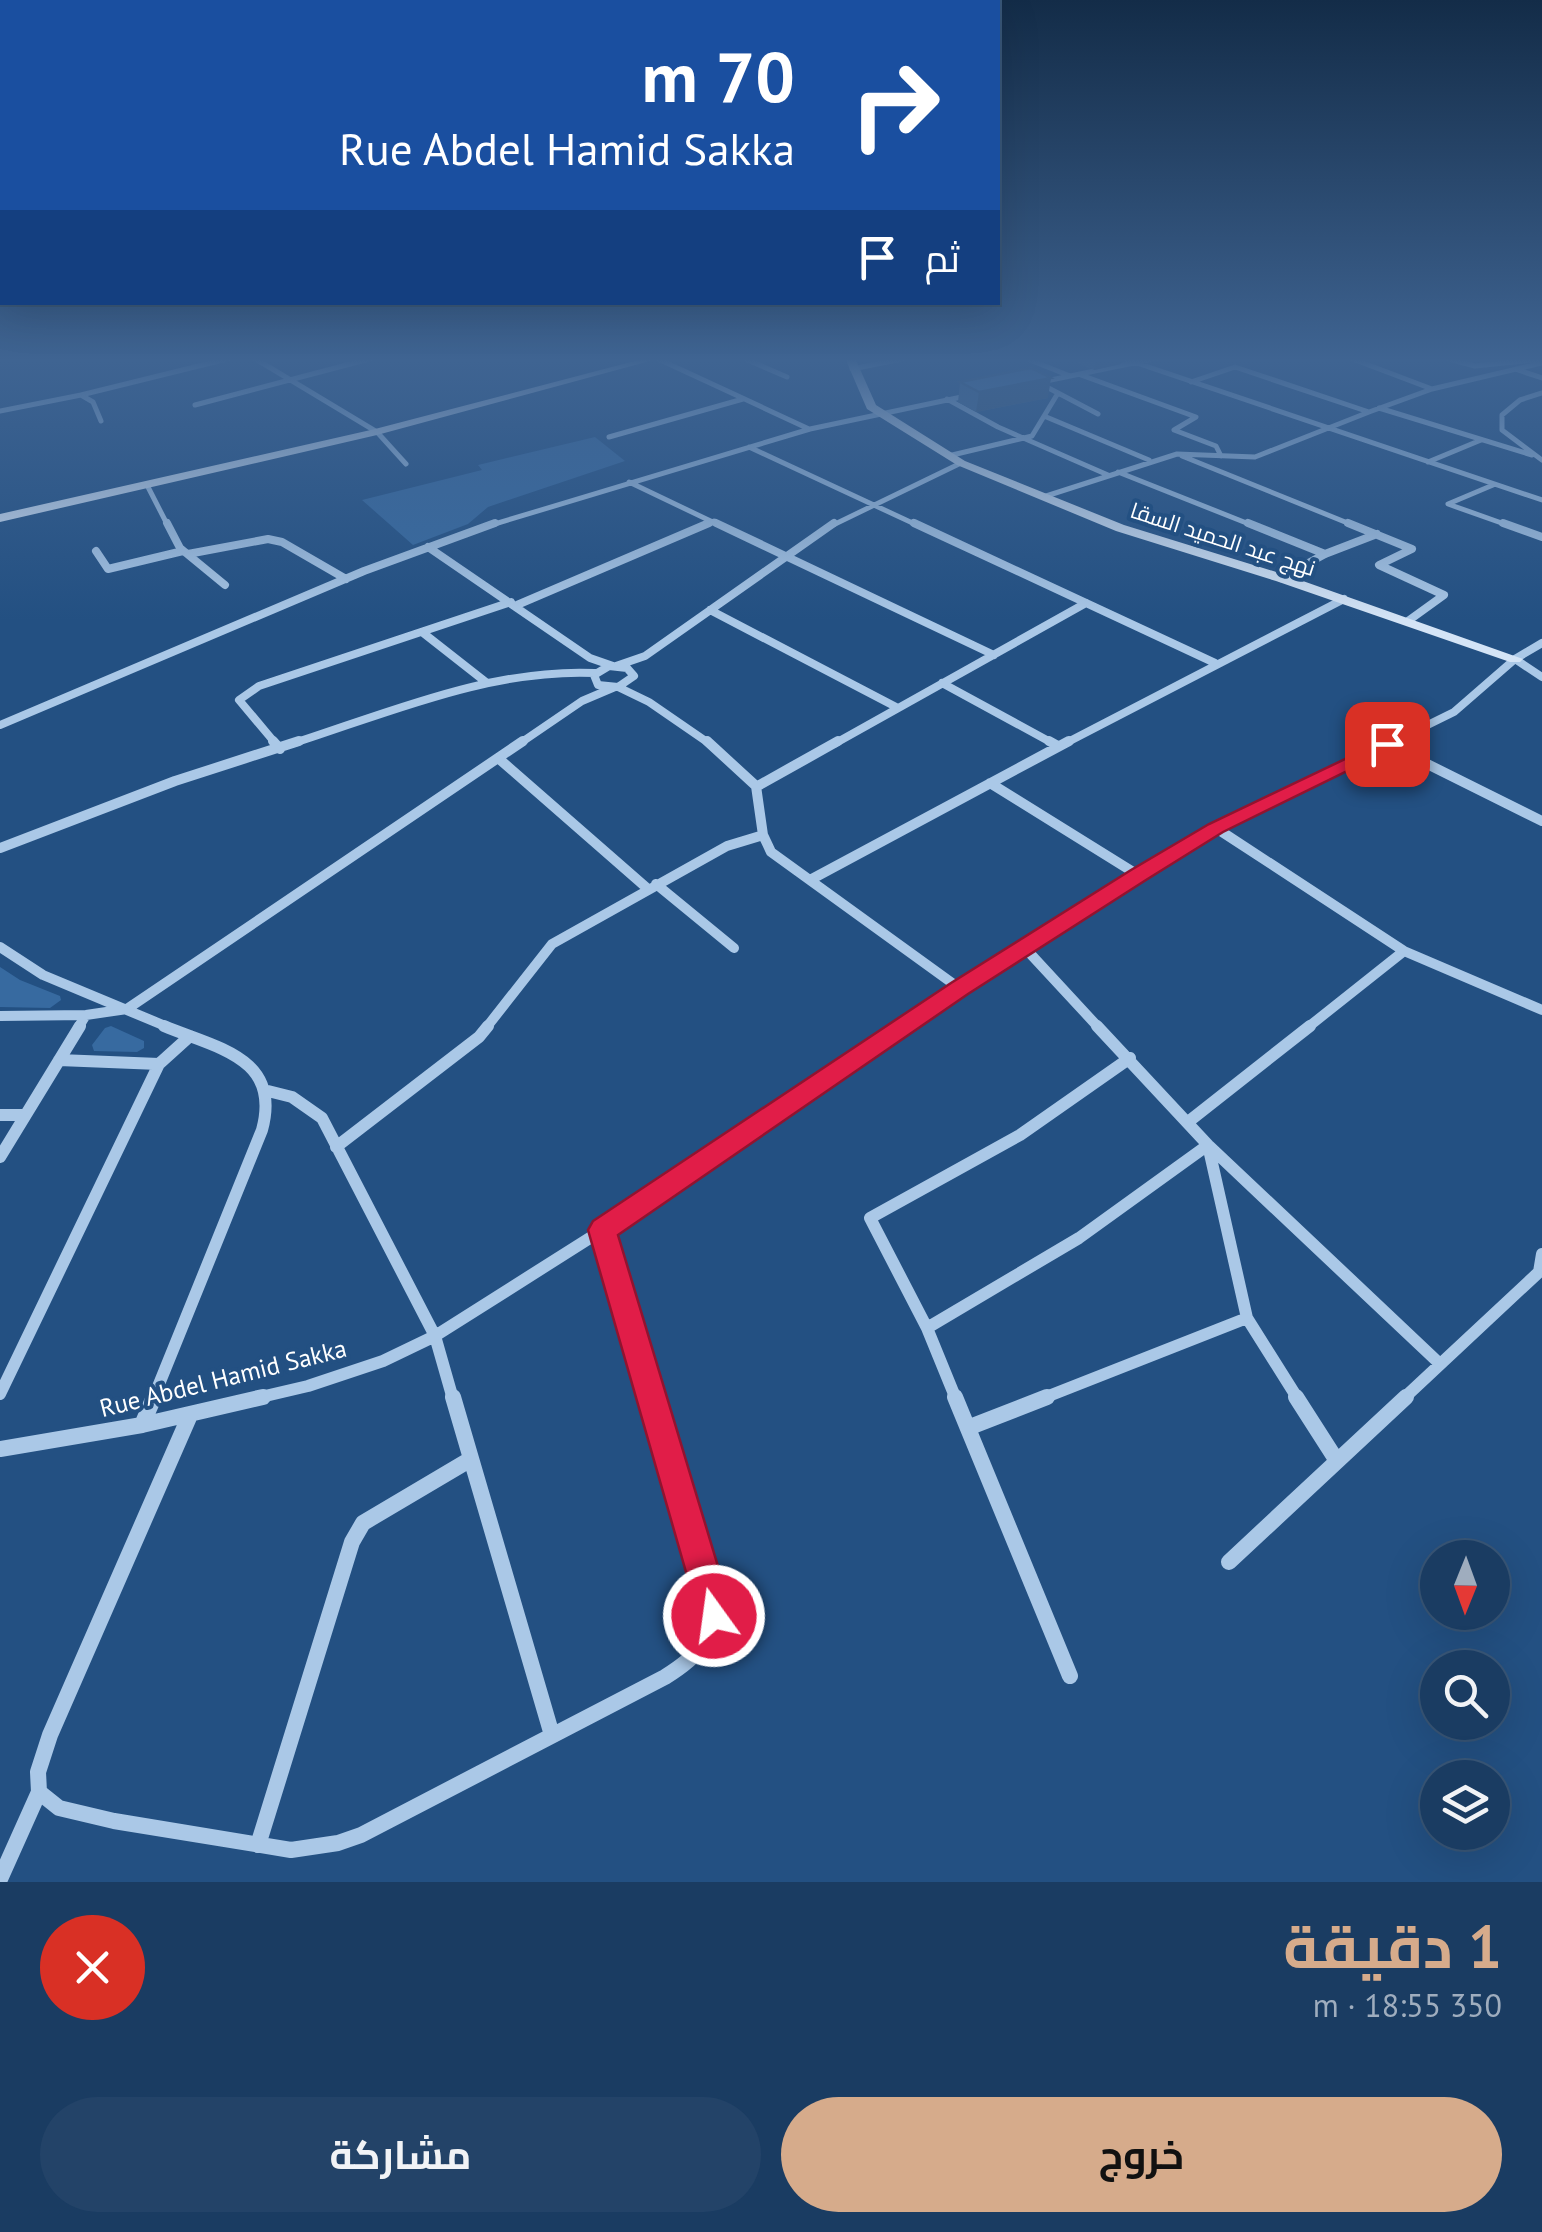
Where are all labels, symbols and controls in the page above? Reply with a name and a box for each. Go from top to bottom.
text: 70 m [642,31,795,121]
icon: right [830,40,960,170]
text: Rue Abdel Hamid Sakka [339,119,795,177]
icon: arrive [850,230,905,285]
text: ثم [925,233,960,282]
street label: نهج عبد الحميد السقا [1127,496,1319,583]
pin [1345,702,1430,787]
icon: arrive [1360,717,1415,772]
street label: Rue Abdel Hamid Sakka [96,1332,350,1424]
north arrow [1420,1540,1510,1630]
map controls [1420,1540,1510,1850]
position arrow [662,1564,766,1668]
button: search [1420,1650,1510,1740]
button: layers [1420,1760,1510,1850]
text: 1 دقيقة [1283,1907,1502,1985]
button: close [40,1915,145,2020]
text: 350 m · 18:55 [1313,1984,1502,2026]
button: مشاركة [40,2097,761,2212]
button: خروج [781,2097,1502,2212]

